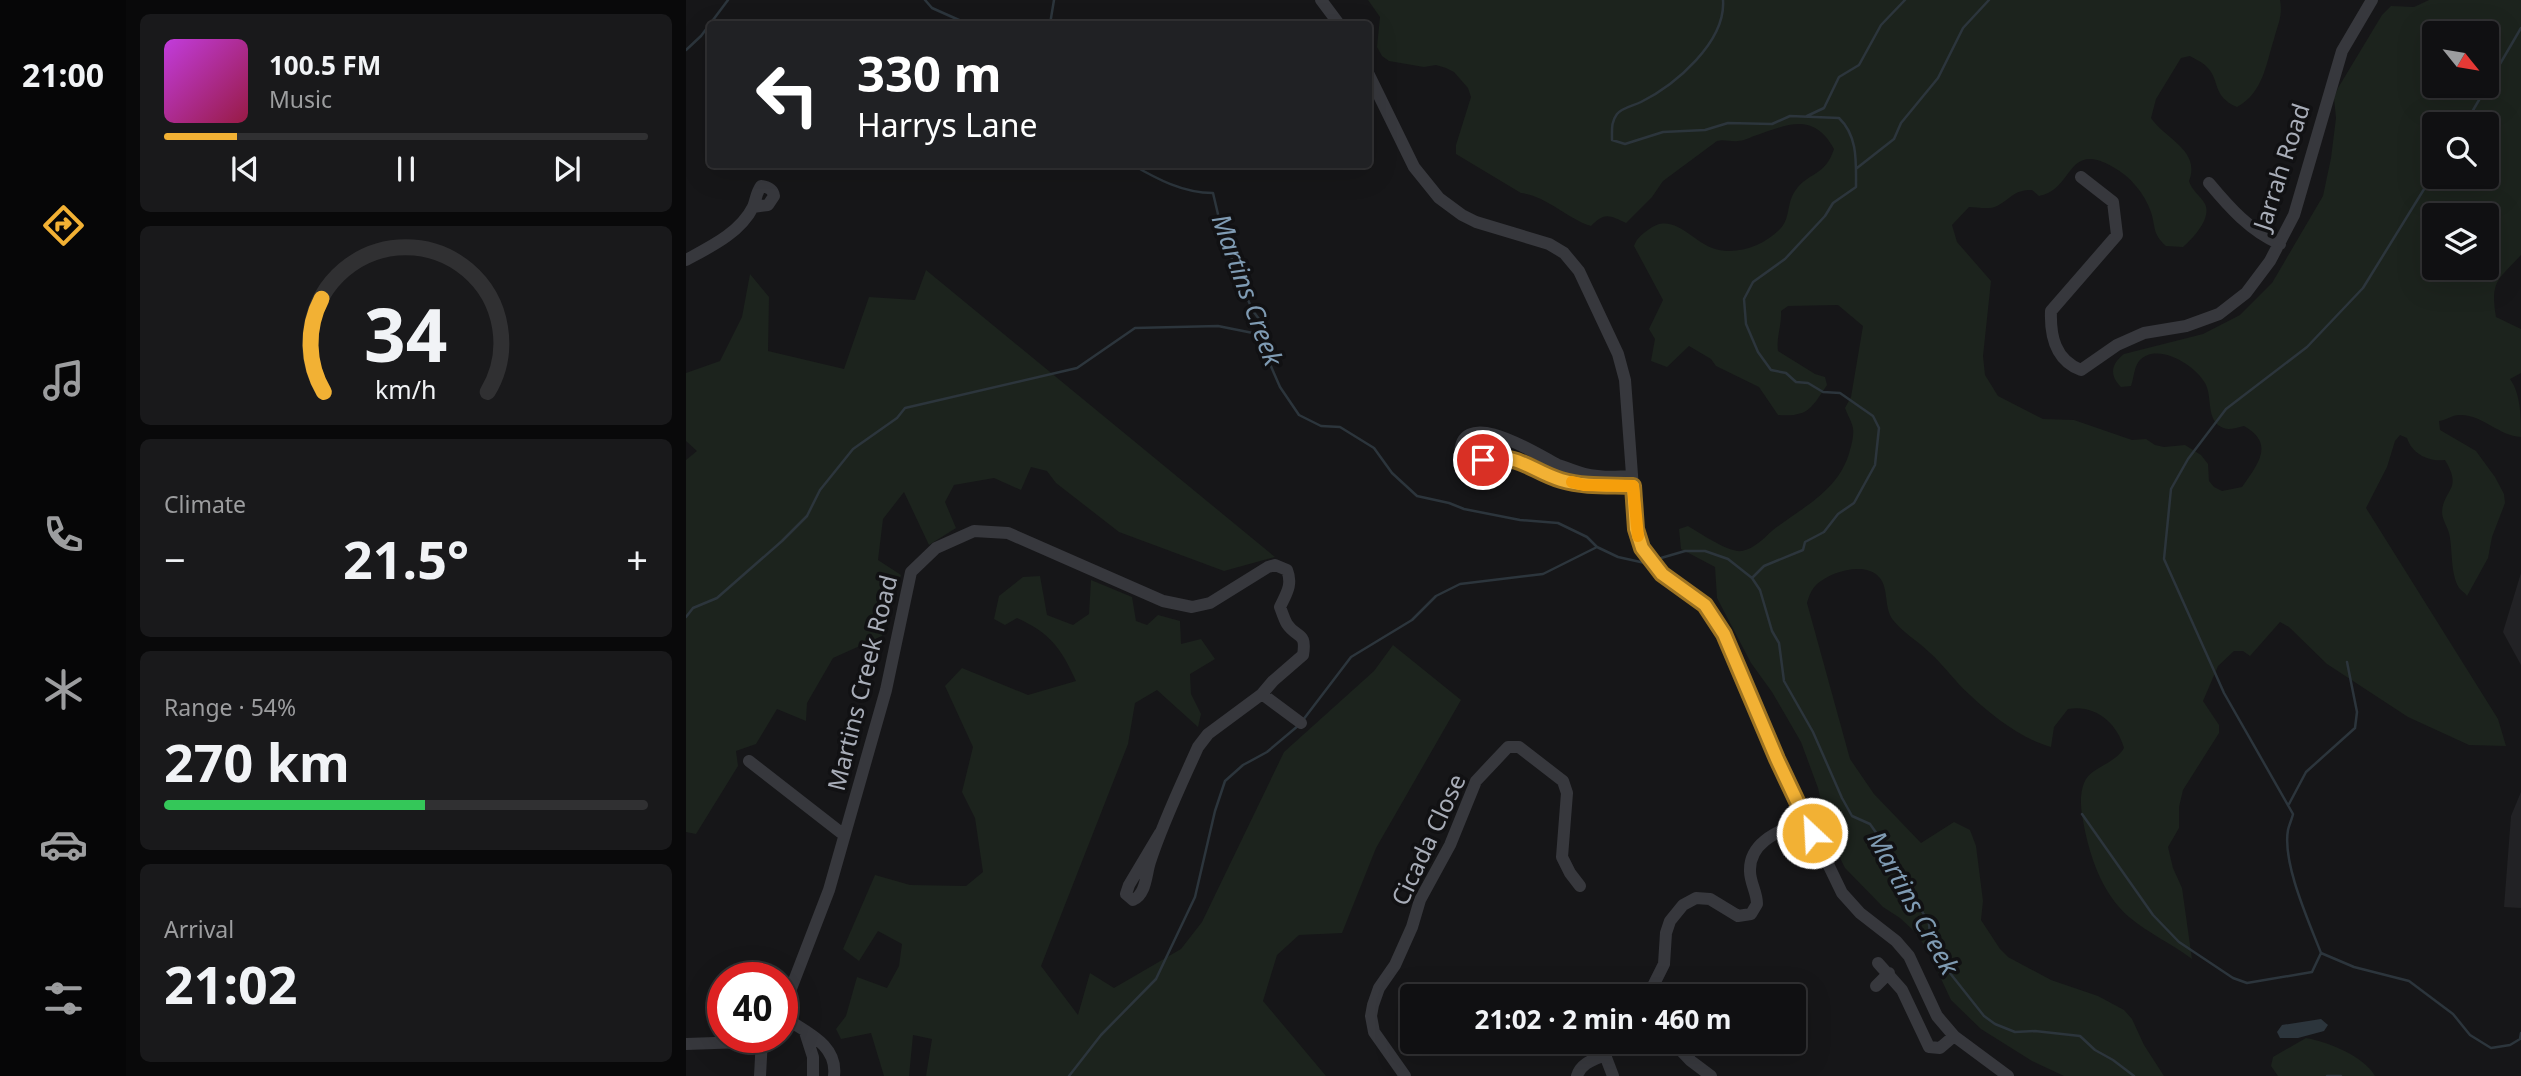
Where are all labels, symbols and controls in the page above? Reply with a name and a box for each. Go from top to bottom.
north arrow [2422,21,2499,98]
map controls [2422,21,2499,280]
text: 330 m [857,40,1002,106]
text: 100.5 FM [269,47,381,83]
icon: left [742,49,833,140]
text: 21:00 [22,53,104,96]
text: Music [269,83,332,115]
street label: Jarrah Road [2244,99,2317,236]
text: Harrys Lane [857,103,1038,146]
button: search [2422,112,2499,189]
icon: previous [226,150,264,188]
icon: pause [387,150,425,188]
icon: next [548,150,586,188]
icon: directions [39,201,88,250]
button: layers [2422,203,2499,280]
water label: Martins Creek [1204,209,1292,372]
text: 34 [364,284,448,383]
icon: music [39,356,88,405]
text: km/h [375,371,437,405]
pin [1453,430,1513,490]
icon: arrive [1464,441,1502,479]
text: Climate [164,488,246,520]
icon: phone [39,510,88,559]
text: 21.5° [343,523,469,594]
text: − [164,533,186,585]
text: + [626,533,648,585]
street label: Martins Creek Road [819,571,904,794]
icon: climate [39,665,88,714]
text: Range · 54% [164,691,296,723]
text: 270 km [164,726,350,797]
street label: Cicada Close [1383,768,1473,911]
position arrow [1775,796,1849,870]
icon: car [39,820,88,869]
water label: Martins Creek [1860,824,1969,982]
text: Arrival [164,913,234,945]
text: 21:02 [164,948,298,1019]
speed limit sign: 40 [707,962,798,1053]
icon: filters [39,974,88,1023]
text: 21:02 · 2 min · 460 m [1475,1001,1731,1037]

